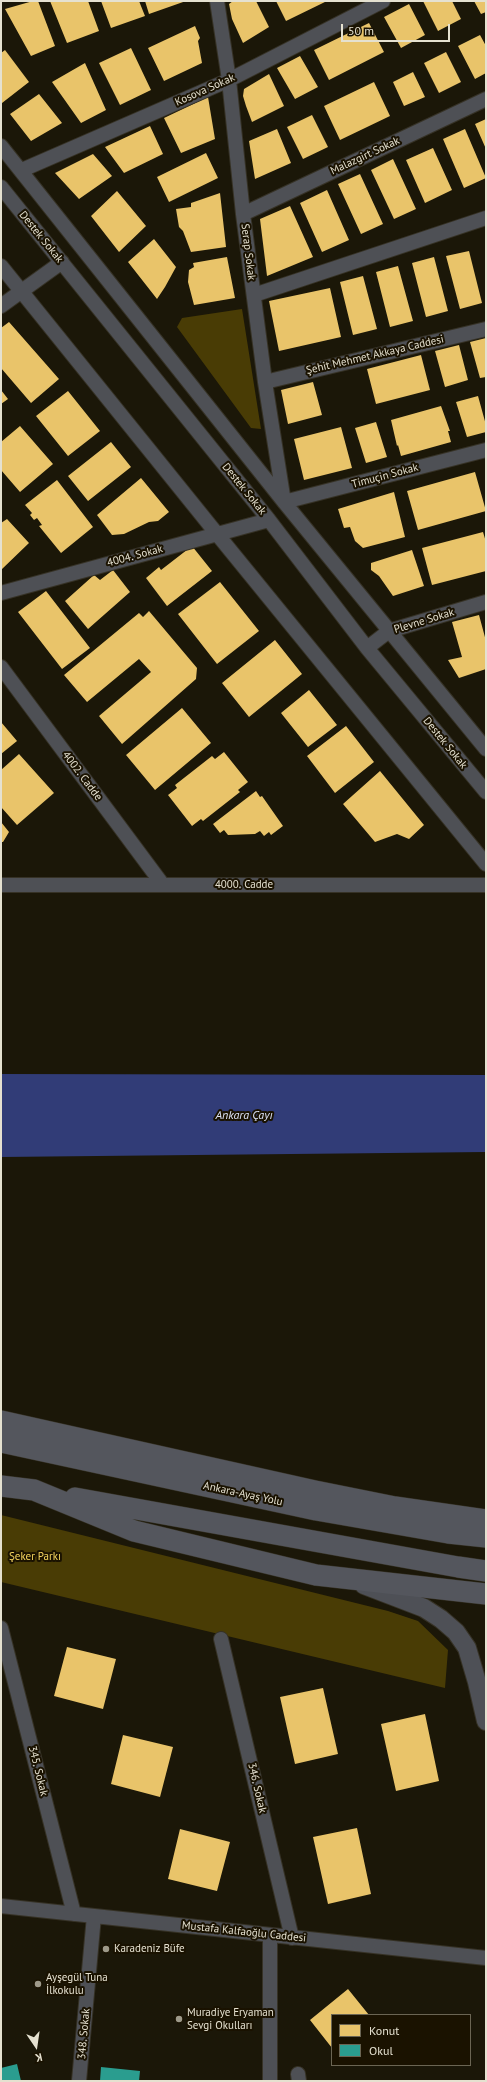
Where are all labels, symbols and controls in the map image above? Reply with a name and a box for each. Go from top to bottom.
scale bar [343,16,452,42]
text: 50 m [348,23,374,38]
street label: Kosova Sokak [173,71,237,109]
street label: Malazgirt Sokak [328,134,402,178]
street label: Destek Sokak [16,209,66,265]
street label: Serap Sokak [238,223,258,281]
street label: Şehit Mehmet Akkaya Caddesi [305,333,445,377]
street label: Destek Sokak [219,461,269,517]
street label: Timuçin Sokak [350,461,420,491]
street label: 4004. Sokak [106,542,164,570]
street label: Plevne Sokak [392,606,456,636]
street label: Destek Sokak [420,715,470,771]
street label: 4002. Cadde [59,749,105,803]
street label: 4000. Cadde [215,878,273,892]
water label: Ankara Çayı [215,1109,273,1123]
street label: Ankara-Ayaş Yolu [202,1479,284,1509]
park label: Şeker Parkı [9,1550,61,1564]
street label: 345. Sokak [25,1745,51,1797]
street label: 346. Sokak [245,1762,269,1814]
street label: Mustafa Kalfaoğlu Caddesi [181,1919,307,1945]
place label: Karadeniz Büfe [114,1942,185,1956]
marker: Karadeniz Büfe [101,1944,111,1954]
place label: Ayşegül Tuna İlkokulu [46,1971,108,1997]
marker: Ayşegül Tuna İlkokulu [33,1979,43,1989]
place label: Muradiye Eryaman Sevgi Okulları [187,2006,274,2032]
street label: 348. Sokak [75,2008,93,2060]
marker: Muradiye Eryaman Sevgi Okulları [174,2014,184,2024]
legend [331,2014,471,2066]
text: Konut [369,2023,399,2038]
north arrow [16,2026,56,2066]
text: Okul [369,2043,393,2058]
text: K [34,2050,44,2065]

